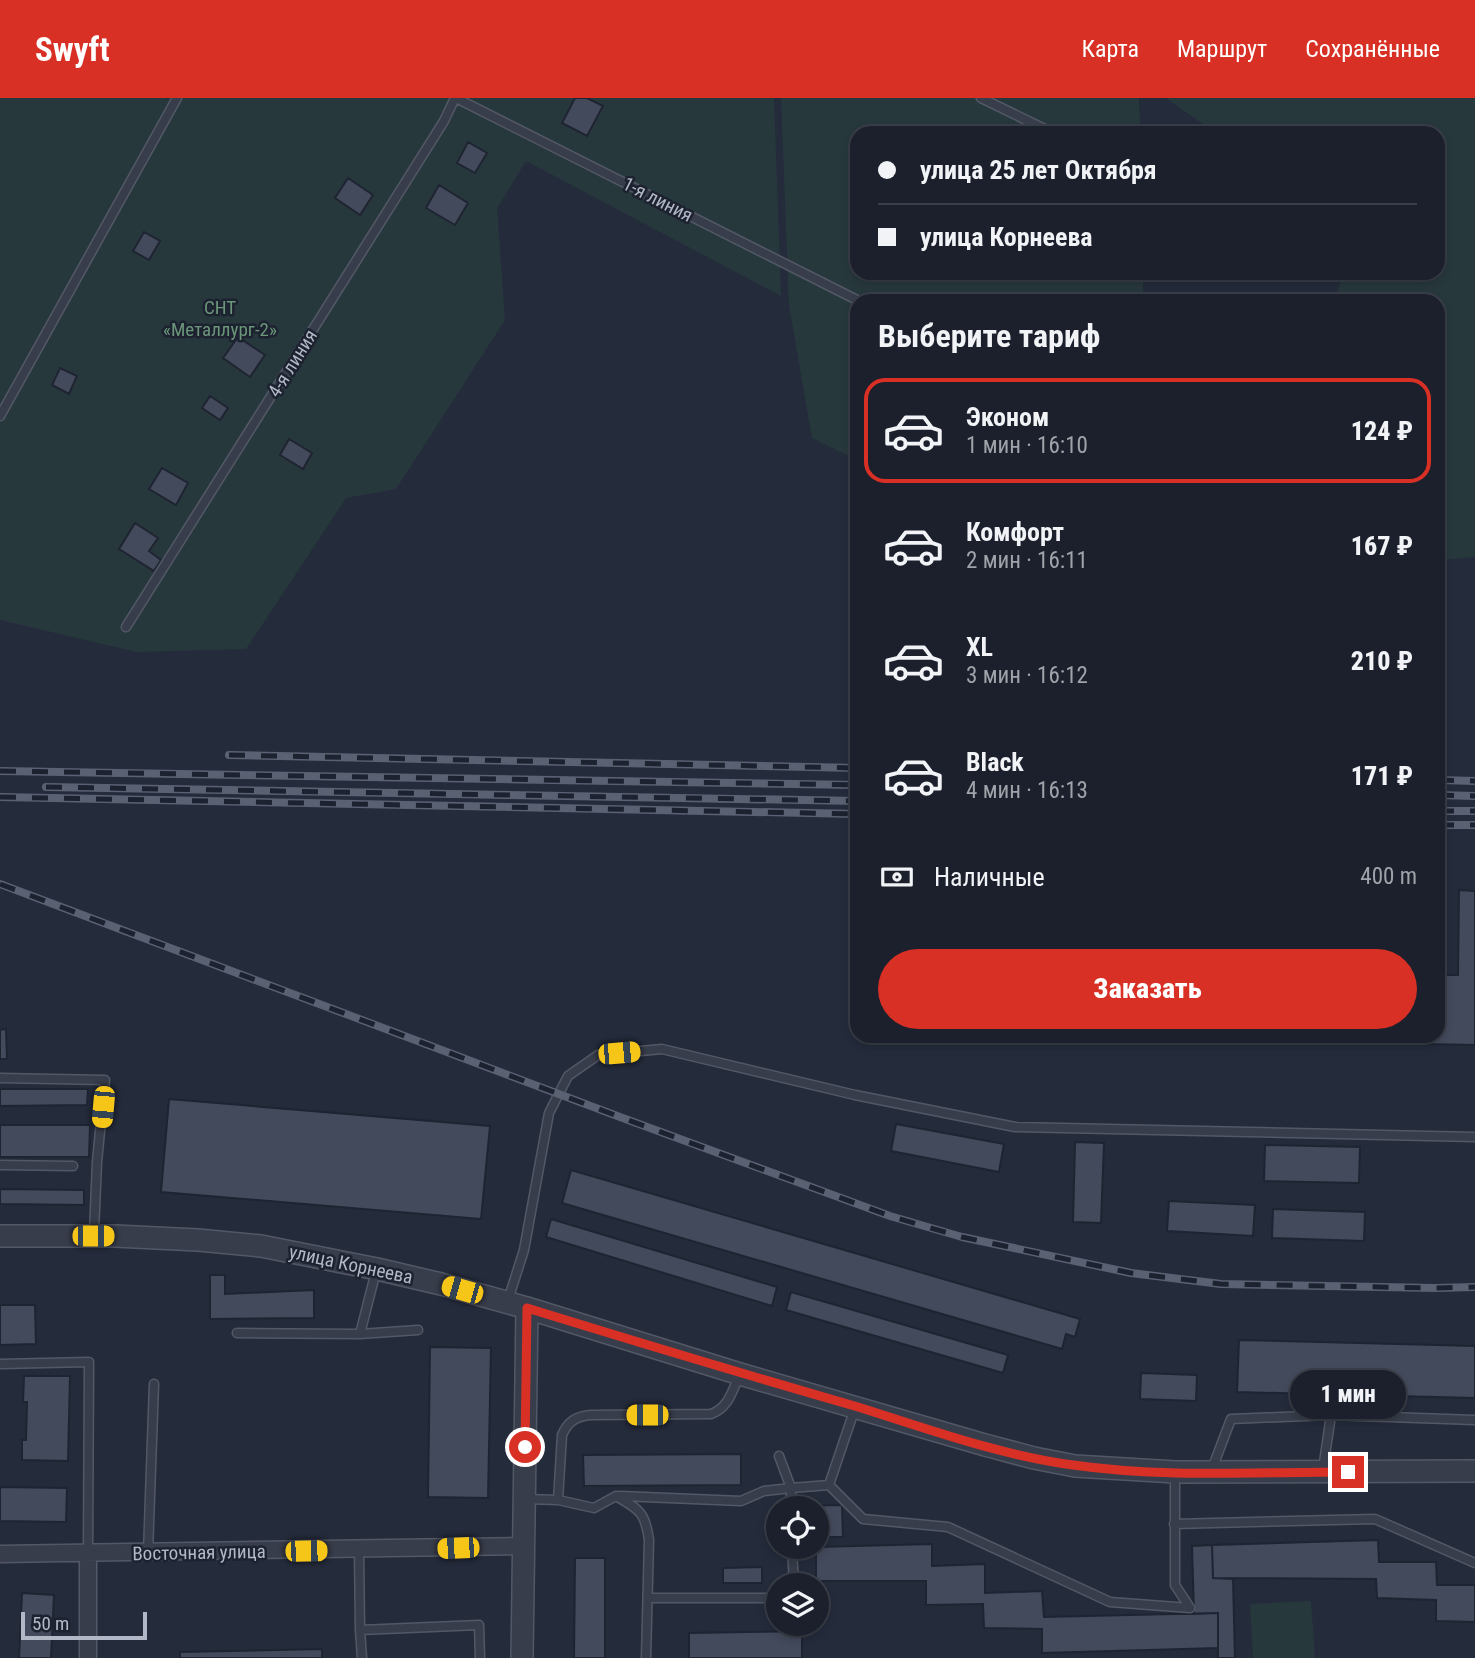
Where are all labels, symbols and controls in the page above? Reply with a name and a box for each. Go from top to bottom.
text: Swyft [35,30,110,69]
text: Карта [1082,35,1139,63]
text: Маршрут [1177,35,1267,63]
text: Сохранённые [1305,35,1440,63]
text: улица 25 лет Октября [920,155,1157,185]
street label: 1-я линия [619,172,697,227]
text: улица Корнеева [920,222,1093,252]
park label: СНТ «Металлург-2» [163,296,277,341]
text: Выберите тариф [878,317,1100,355]
street label: 4-я линия [263,325,322,401]
icon: car [882,399,945,462]
text: Эконом [966,402,1049,432]
text: 124 ₽ [1351,416,1413,446]
text: 1 мин · 16:10 [966,432,1088,459]
icon: car [882,514,945,577]
text: Комфорт [966,517,1064,547]
text: 167 ₽ [1351,531,1413,561]
text: 2 мин · 16:11 [966,547,1088,574]
icon: car [882,629,945,692]
text: XL [966,632,993,662]
text: 210 ₽ [1351,646,1413,676]
text: 3 мин · 16:12 [966,662,1088,689]
icon: car [882,744,945,807]
text: Black [966,747,1024,777]
text: 171 ₽ [1351,761,1413,791]
text: 4 мин · 16:13 [966,777,1088,804]
icon: cash [878,858,916,896]
text: Наличные [934,862,1045,892]
text: 400 m [1360,863,1417,890]
button: Заказать [878,949,1417,1029]
car [598,1041,641,1065]
car [91,1085,116,1129]
car [73,1226,115,1247]
street label: улица Корнеева [287,1240,415,1289]
car [439,1274,486,1306]
callout: 1 мин [1290,1370,1406,1420]
text: 1 мин [1320,1381,1376,1408]
car [627,1405,669,1426]
route start [509,1431,541,1463]
route end [1332,1456,1364,1488]
map controls [766,1496,829,1636]
button: locate [766,1496,829,1559]
car [437,1537,480,1559]
street label: Восточная улица [132,1540,266,1565]
car [285,1540,328,1562]
button: layers [766,1573,829,1636]
scale bar [21,1609,147,1641]
text: 50 m [32,1612,69,1635]

